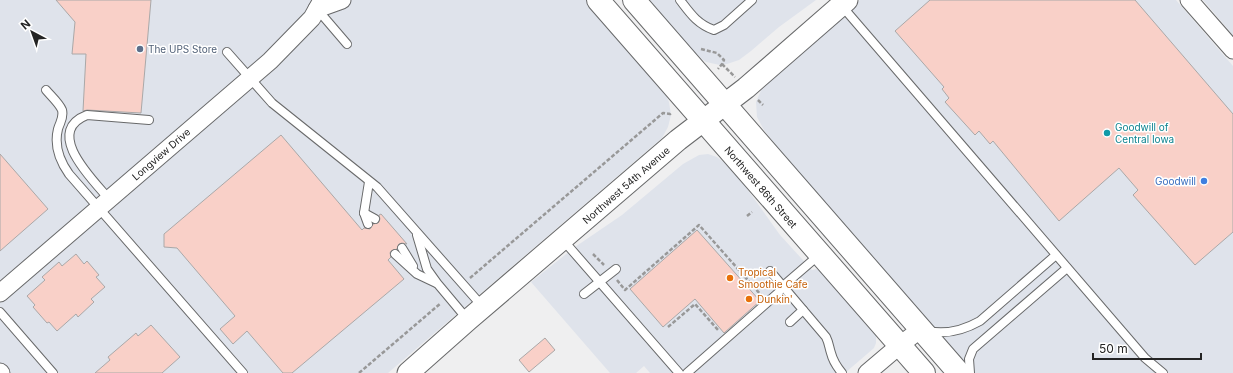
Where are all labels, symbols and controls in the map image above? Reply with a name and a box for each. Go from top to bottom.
north arrow [12,12,52,52]
text: N [18,16,33,32]
place label: The UPS Store [148,43,217,55]
marker: The UPS Store [135,44,145,54]
place label: Goodwill of Central Iowa [1115,121,1174,145]
street label: Longview Drive [129,125,193,183]
marker: Goodwill of Central Iowa [1102,128,1112,138]
street label: Northwest 54th Avenue [580,144,672,226]
street label: Northwest 86th Street [722,144,800,231]
place label: Goodwill [1155,175,1196,187]
marker: Goodwill [1199,176,1209,186]
place label: Tropical Smoothie Cafe [738,266,808,290]
marker: Tropical Smoothie Cafe [725,273,735,283]
place label: Dunkin' [757,293,793,305]
marker: Dunkin' [744,294,754,304]
scale bar [1093,335,1201,361]
text: 50 m [1099,341,1128,356]

